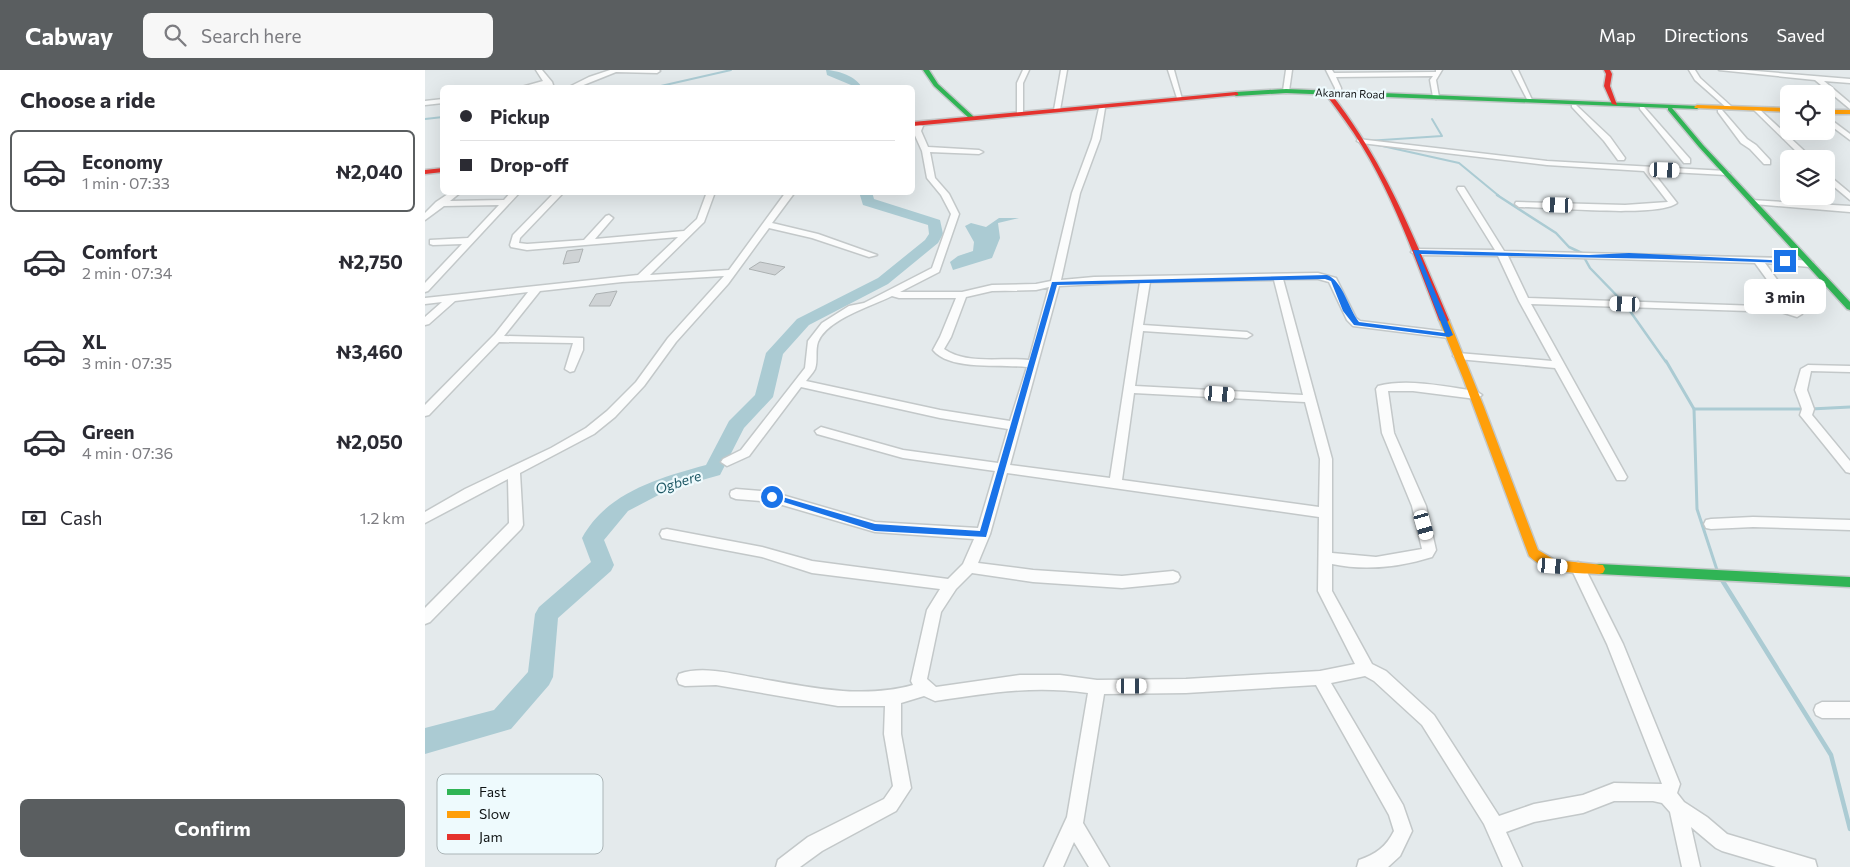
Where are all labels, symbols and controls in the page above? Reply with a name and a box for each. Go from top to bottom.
search box [143,13,493,58]
text: Cabway [25,21,113,50]
icon: search [161,21,189,49]
text: Search here [201,24,302,47]
text: Map [1599,24,1636,46]
text: Directions [1664,24,1748,46]
text: Saved [1776,24,1825,46]
street label: Akanran Road [1315,85,1385,101]
map controls [1780,85,1835,205]
button: locate [1780,85,1835,140]
text: Choose a ride [20,86,155,113]
text: Pickup [490,105,550,128]
icon: car [22,149,67,194]
text: Economy [82,150,163,173]
button: layers [1780,150,1835,205]
text: Drop-off [490,153,569,176]
text: ₦2,040 [335,160,403,183]
car [1649,162,1680,178]
text: 1 min · 07:33 [82,173,170,192]
car [1542,197,1573,213]
icon: car [22,239,67,284]
text: Comfort [82,240,158,263]
text: ₦2,750 [338,250,403,273]
route end [1774,250,1796,272]
text: 2 min · 07:34 [82,263,172,282]
callout: 3 min [1744,278,1826,314]
text: 3 min [1765,287,1805,306]
car [1609,296,1640,312]
icon: car [22,329,67,374]
text: XL [82,330,107,353]
text: ₦3,460 [336,340,403,363]
text: 3 min · 07:35 [82,353,172,372]
car [1204,385,1235,403]
icon: car [22,419,67,464]
text: Green [82,420,134,443]
text: ₦2,050 [336,430,403,453]
text: 4 min · 07:36 [82,443,173,462]
water label: Ogbere [653,466,704,497]
route start [761,486,783,508]
icon: cash [20,504,48,532]
text: Cash [60,506,102,529]
text: 1.2 km [360,508,405,527]
car [1412,509,1435,541]
car [1537,557,1568,575]
car [1117,679,1147,694]
legend [437,774,603,854]
text: Fast [479,783,506,800]
button: Confirm [20,799,405,857]
text: Slow [479,805,510,822]
text: Jam [479,828,503,845]

